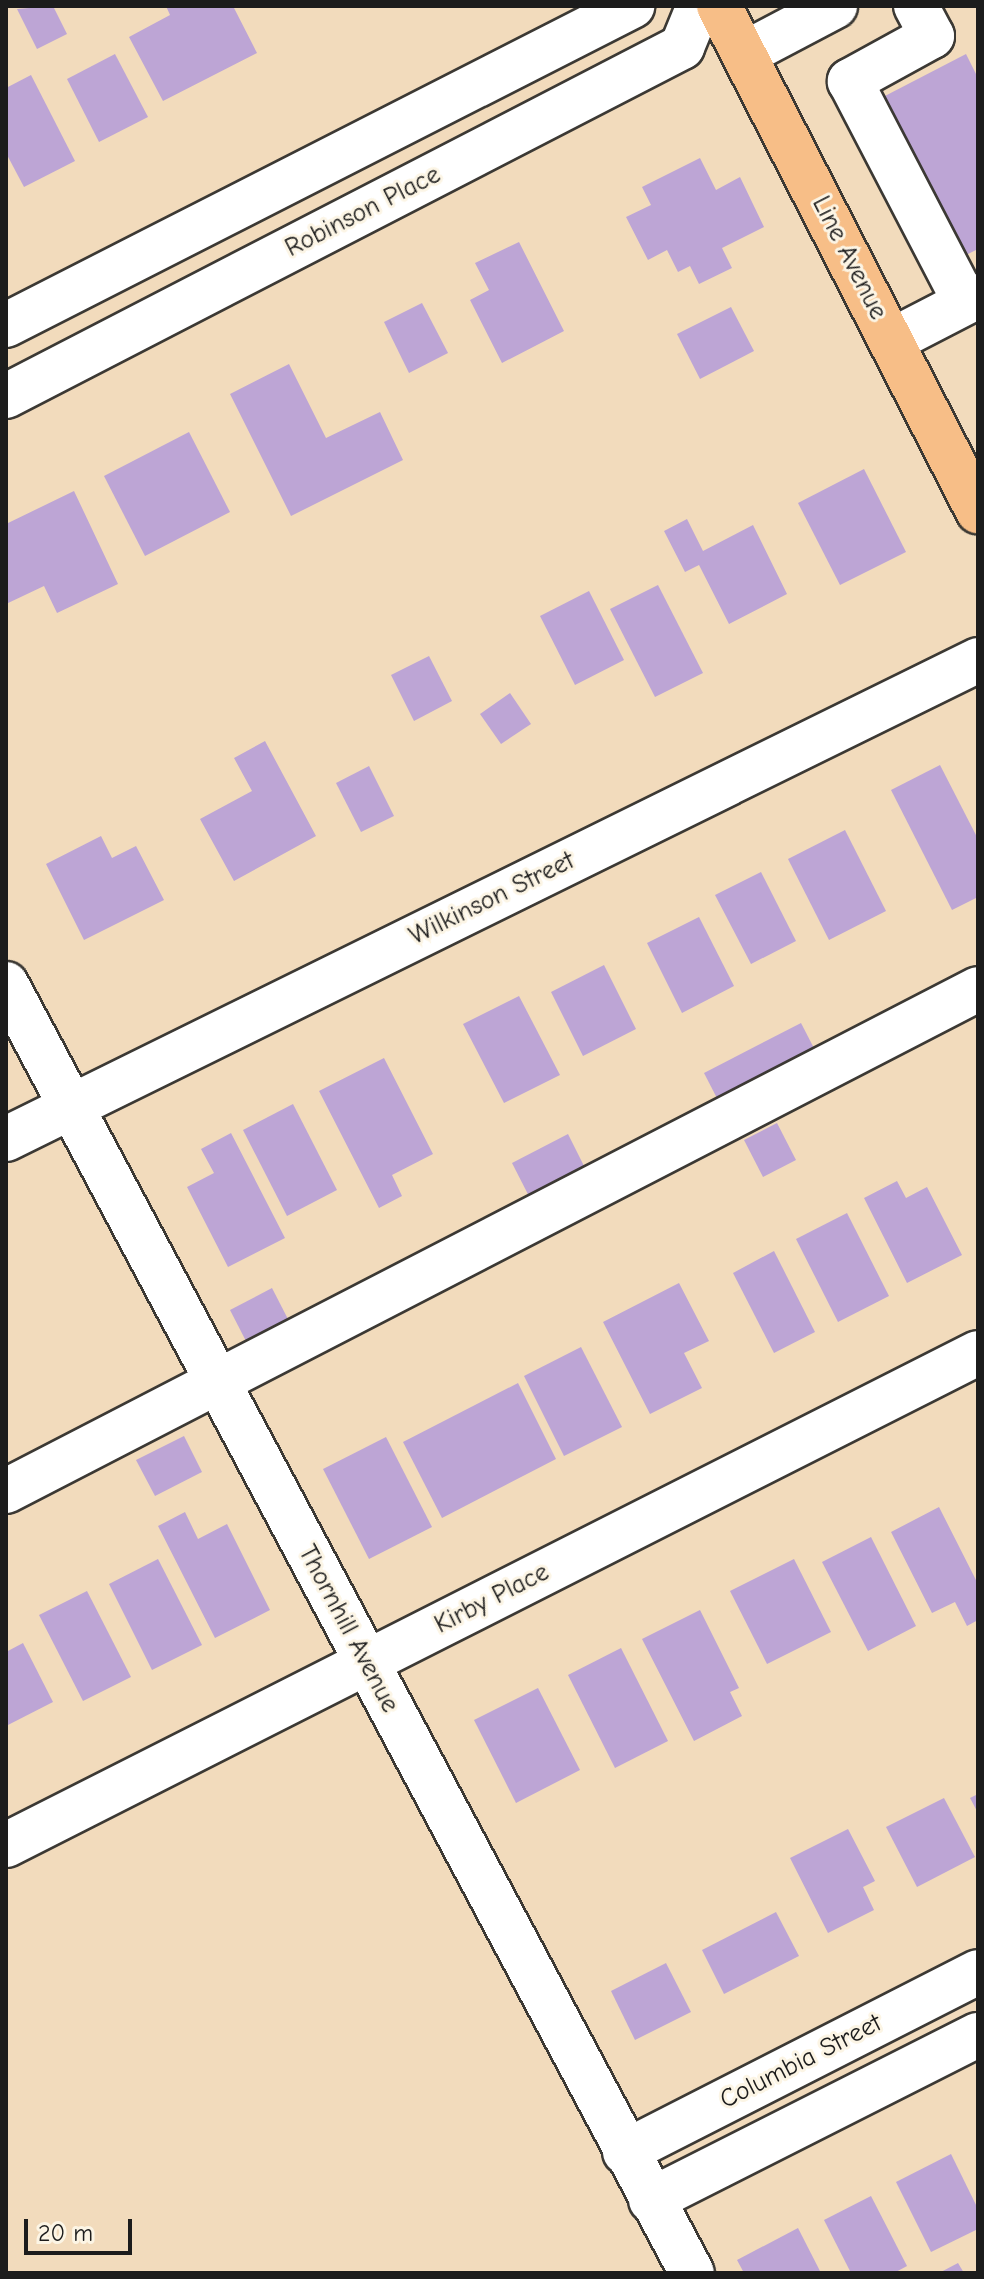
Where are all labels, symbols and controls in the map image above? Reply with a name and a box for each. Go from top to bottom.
street label: Robinson Place [280,160,446,264]
street label: Line Avenue [805,191,893,325]
street label: Wilkinson Street [404,846,580,952]
street label: Thornhill Avenue [291,1540,405,1718]
street label: Kirby Place [430,1557,554,1641]
street label: Columbia Street [715,2008,887,2116]
scale bar [28,2203,136,2253]
text: 20 m [38,2219,93,2247]

